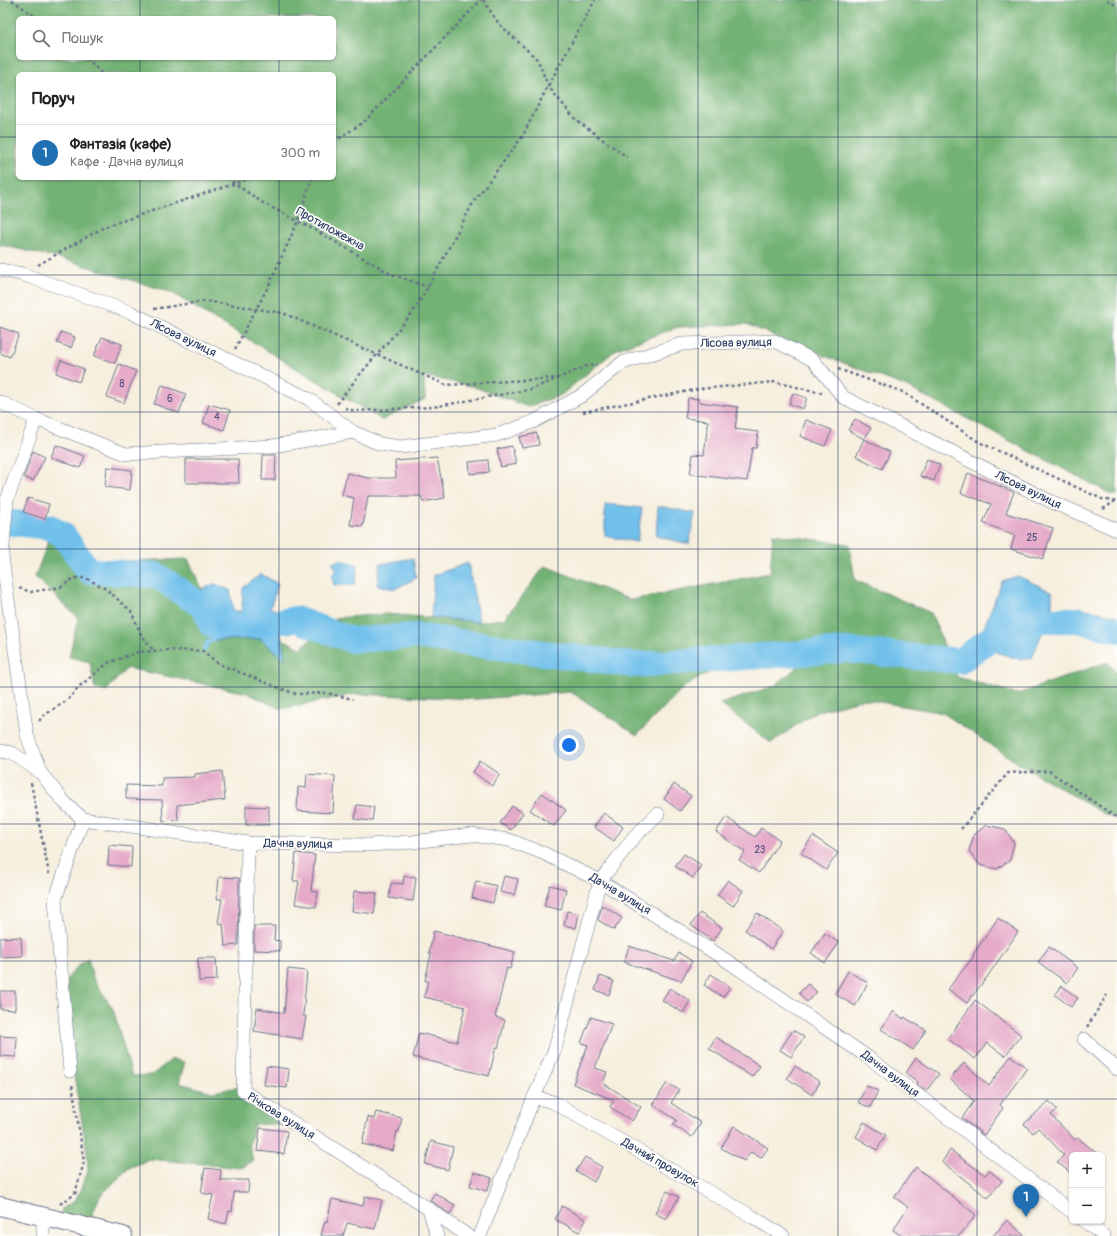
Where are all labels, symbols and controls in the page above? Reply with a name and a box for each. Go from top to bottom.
search box [16,16,336,60]
icon: search [30,27,52,49]
text: Пошук [62,29,104,48]
text: Поруч [32,88,75,109]
text: Фантазія (кафе) [70,135,172,154]
text: 1 [42,145,48,161]
text: 300 m [281,145,320,161]
text: Кафе · Дачна вулиця [70,154,184,170]
street label: Протипожежна [293,204,367,254]
street label: Лісова вулиця [147,315,219,361]
street label: Лісова вулиця [699,335,772,351]
house number: 8 [119,378,125,390]
house number: 6 [167,393,173,405]
house number: 4 [214,411,220,423]
street label: Лісова вулиця [992,467,1064,513]
house number: 25 [1026,532,1038,544]
your location [559,735,579,755]
street label: Дачна вулиця [262,836,333,852]
house number: 23 [755,844,766,856]
street label: Дачна вулиця [586,869,654,918]
street label: Дачна вулиця [857,1047,922,1101]
street label: Річкова вулиця [244,1089,318,1143]
street label: Дачний провулок [618,1134,701,1191]
map controls [1069,1152,1105,1224]
button: + [1069,1152,1105,1188]
pin: 1 [1013,1184,1039,1217]
button: − [1069,1188,1105,1224]

